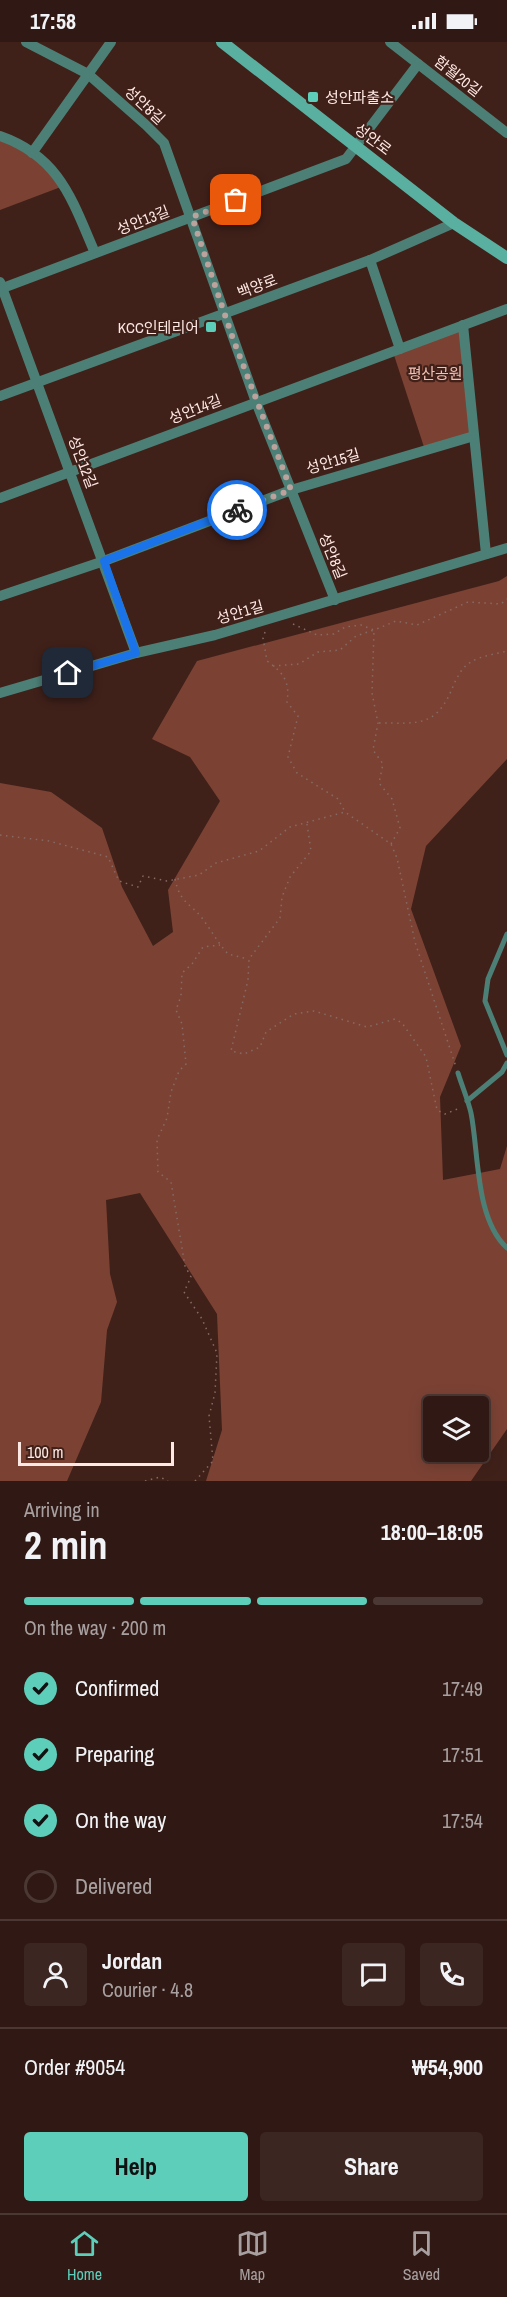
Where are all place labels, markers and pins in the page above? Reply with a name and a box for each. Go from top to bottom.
place label: 성안파출소 [325,87,394,108]
marker: 성안파출소 [306,90,320,104]
pin [210,174,261,225]
place label: KCC인테리어 [118,317,199,338]
marker: KCC인테리어 [204,320,218,334]
pin [42,647,93,698]

